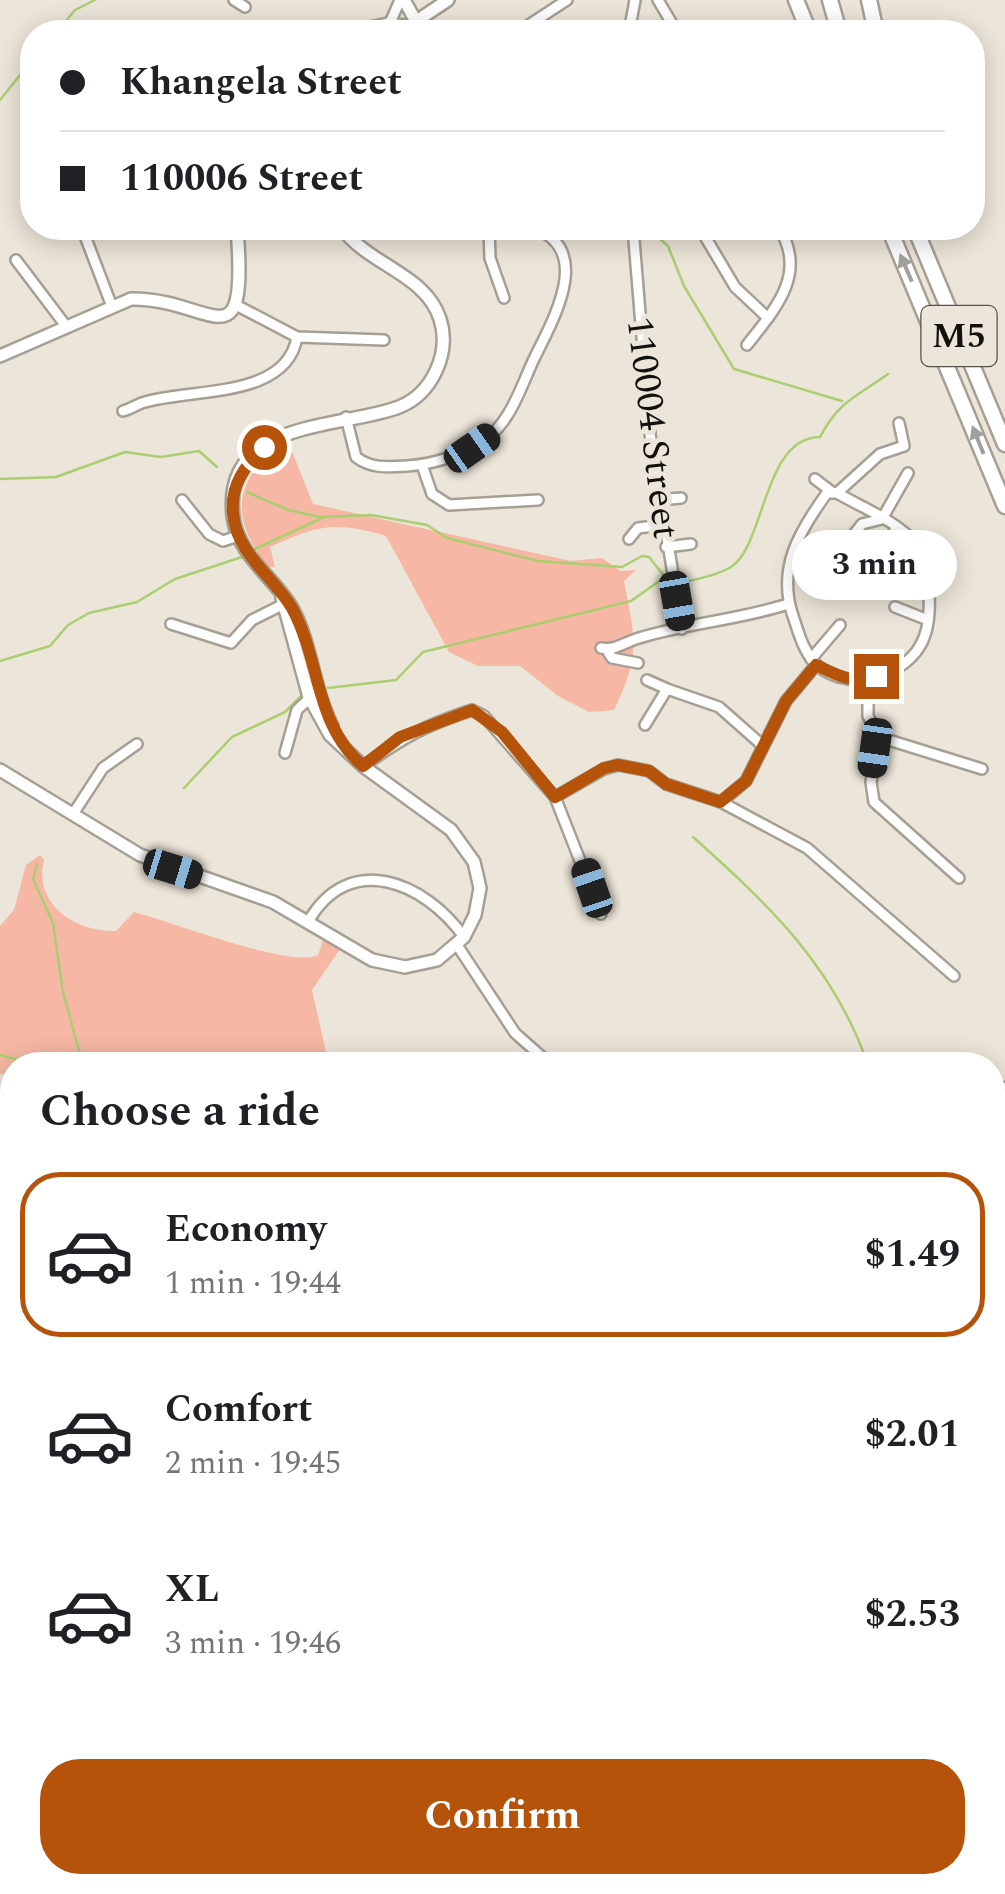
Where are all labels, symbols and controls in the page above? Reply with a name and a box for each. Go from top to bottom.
text: Khangela Street [120,54,402,112]
text: 110006 Street [120,150,363,208]
one-way arrow [898,253,914,283]
road number: M5 [922,306,996,366]
street label: 110004 Street [610,314,694,542]
car [439,419,505,477]
one-way arrow [969,424,985,454]
route start [242,425,287,470]
callout: 3 min [794,531,958,601]
text: 3 min [832,540,917,589]
car [657,569,697,633]
route end [854,654,899,699]
car [856,716,894,780]
car [140,846,206,892]
car [568,855,616,921]
text: Choose a ride [40,1077,320,1146]
text: Economy [165,1201,326,1259]
icon: car [45,1210,135,1300]
text: $1.49 [865,1226,960,1284]
text: 1 min · 19:44 [165,1259,341,1308]
text: Comfort [165,1381,312,1439]
icon: car [45,1390,135,1480]
text: $2.01 [865,1406,960,1464]
text: 2 min · 19:45 [165,1439,341,1488]
text: XL [165,1561,219,1619]
icon: car [45,1570,135,1660]
text: $2.53 [865,1586,960,1644]
text: 3 min · 19:46 [165,1619,341,1668]
button: Confirm [40,1759,965,1874]

